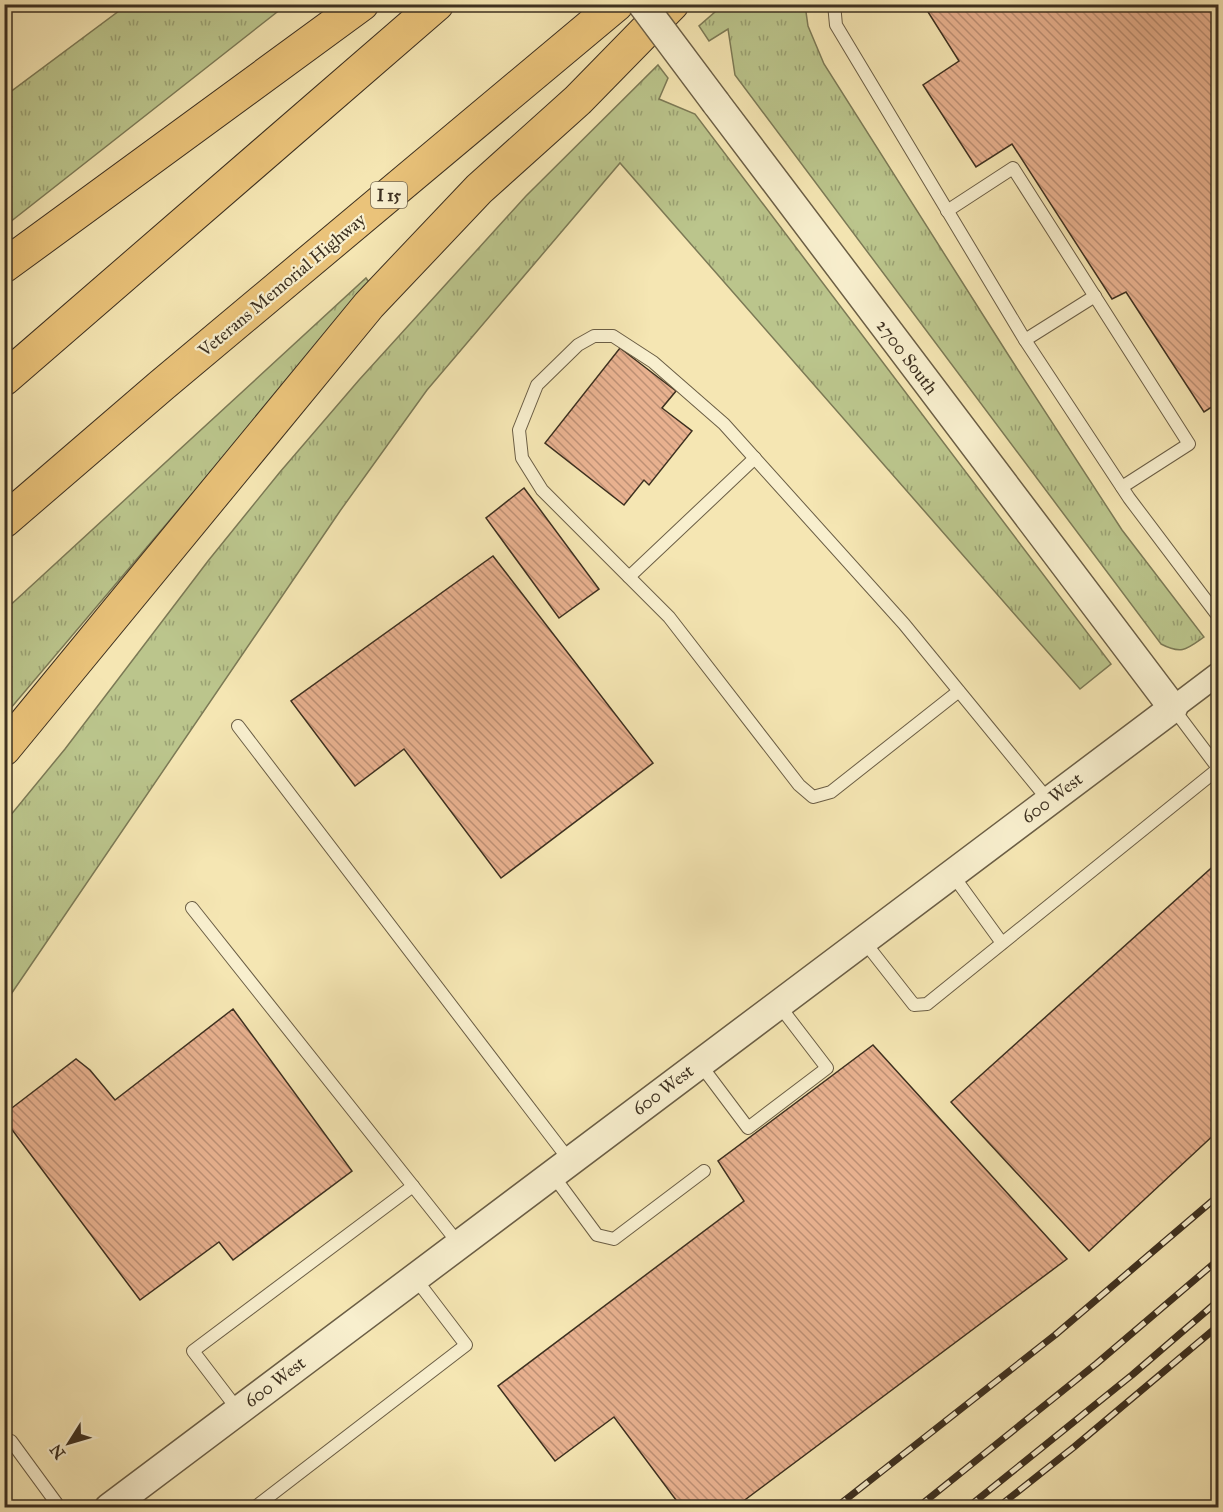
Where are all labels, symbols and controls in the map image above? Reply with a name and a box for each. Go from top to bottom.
road number: I 15 [371,182,407,208]
street label: Veterans Memorial Highway [193,208,371,363]
street label: 2700 South [872,315,942,399]
street label: 600 West [1017,768,1087,828]
street label: 600 West [628,1060,698,1120]
street label: 600 West [240,1352,310,1412]
north arrow [39,1413,99,1473]
text: N [45,1440,69,1463]

